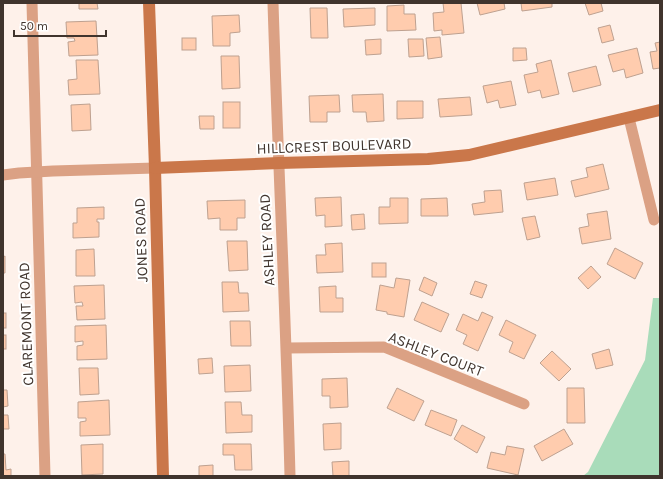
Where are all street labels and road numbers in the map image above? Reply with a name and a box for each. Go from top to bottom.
street label: HILLCREST BOULEVARD [256,134,412,158]
street label: ASHLEY ROAD [256,193,278,287]
street label: JONES ROAD [131,197,151,283]
street label: CLAREMONT ROAD [15,262,37,386]
street label: ASHLEY COURT [386,328,487,381]

